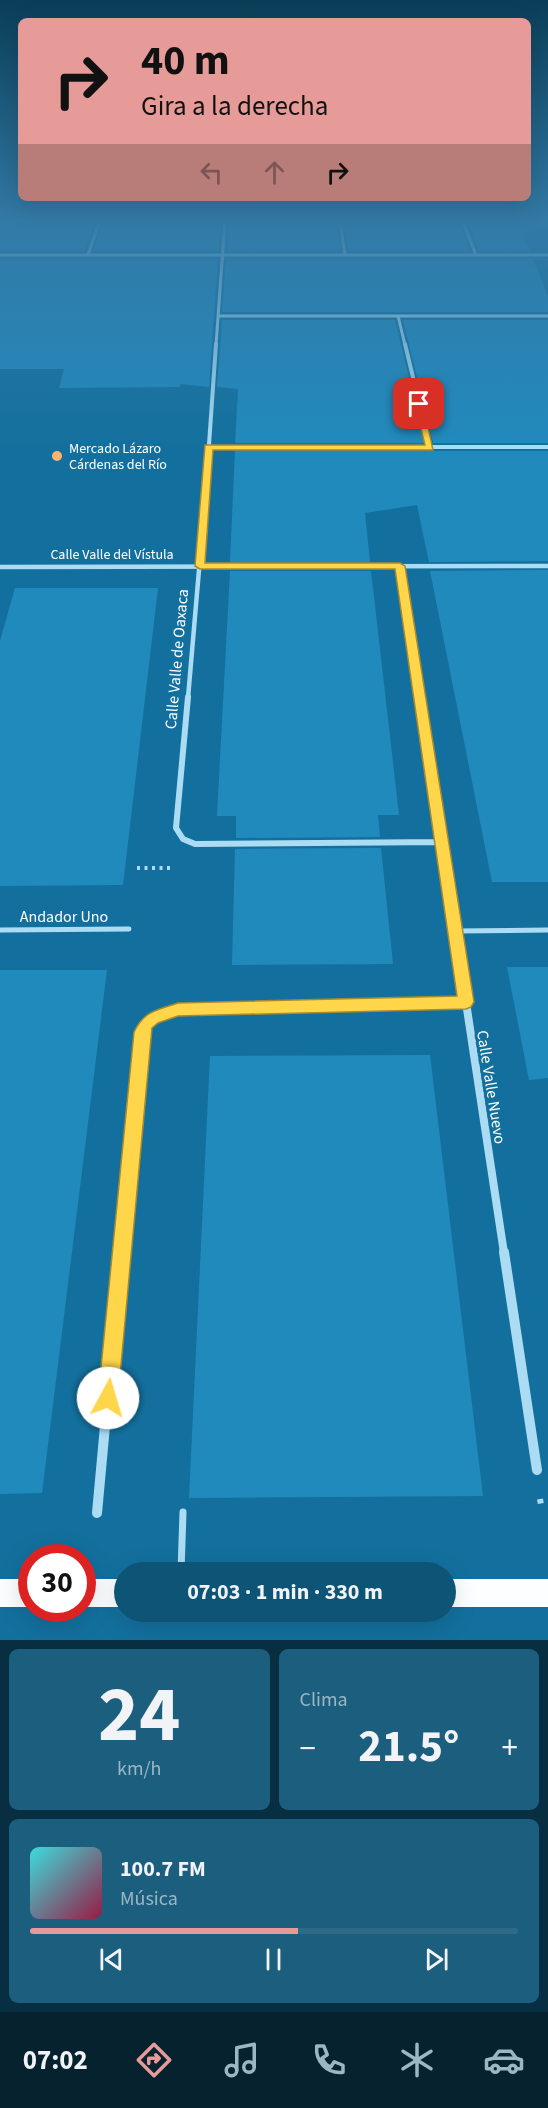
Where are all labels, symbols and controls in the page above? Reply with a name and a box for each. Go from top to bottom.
text: 40 m [141,31,230,91]
icon: right [42,42,120,120]
text: Gira a la derecha [141,87,328,126]
icon: left [195,156,228,189]
icon: ahead [258,156,291,189]
icon: right [321,156,354,189]
pin [393,378,444,429]
icon: arrive [402,387,435,420]
place label: Mercado Lázaro Cárdenas del Río [69,439,167,475]
marker: Mercado Lázaro Cárdenas del Río [50,449,64,463]
street label: Calle Valle del Vístula [50,545,174,565]
street label: Calle Valle de Oaxaca [160,588,194,730]
street label: Andador Uno [20,906,108,928]
street label: Calle Valle Nuevo [471,1029,511,1146]
position arrow [76,1366,140,1430]
speed limit sign: 30 [18,1544,96,1622]
text: 07:03 · 1 min · 330 m [187,1576,383,1608]
text: 24 [98,1660,180,1771]
text: Clima [300,1686,348,1714]
text: 21.5° [358,1715,459,1779]
text: − [300,1725,316,1772]
text: + [502,1725,518,1772]
text: km/h [117,1755,161,1783]
text: 100.7 FM [120,1853,206,1885]
text: Música [120,1885,178,1913]
icon: previous [95,1943,128,1976]
icon: pause [257,1943,290,1976]
icon: next [420,1943,453,1976]
icon: directions [133,2039,175,2081]
icon: music [221,2039,263,2081]
icon: phone [308,2039,350,2081]
icon: climate [396,2039,438,2081]
icon: car [483,2039,525,2081]
text: 07:02 [23,2041,88,2080]

